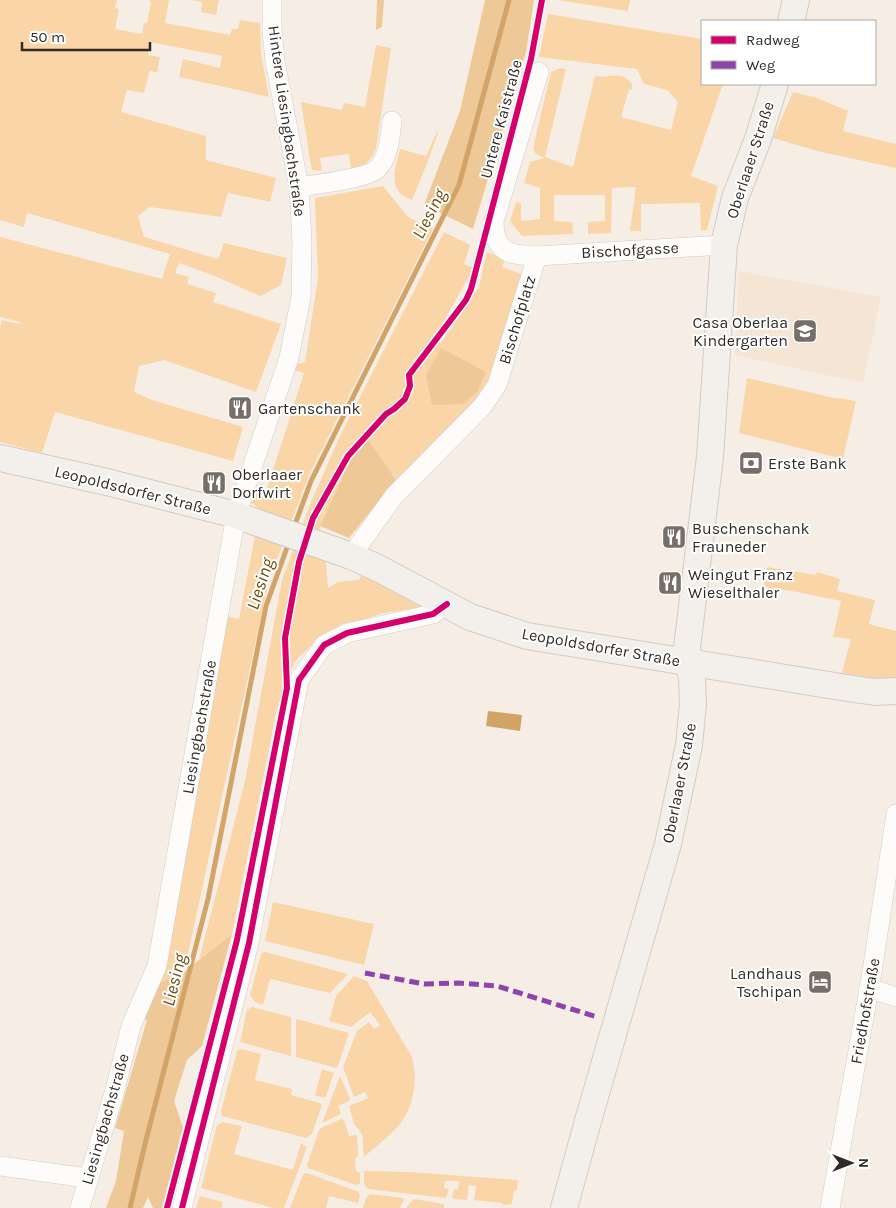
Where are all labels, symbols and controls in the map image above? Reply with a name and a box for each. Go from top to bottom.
scale bar [22,20,150,52]
legend [701,20,876,85]
street label: Hintere Liesingbachstraße [264,24,310,218]
text: 50 m [30,28,65,46]
text: Radweg [746,31,800,49]
text: Weg [746,56,776,74]
street label: Untere Kaistraße [476,57,526,181]
street label: Oberlaaer Straße [722,99,778,221]
water label: Liesing [407,185,451,243]
street label: Bischofgasse [581,238,679,262]
street label: Bischofplatz [495,273,539,367]
place label: Casa Oberlaa Kindergarten [692,313,788,350]
school or university icon: Casa Oberlaa Kindergarten [792,318,818,344]
restaurant icon: Gartenschank [227,395,253,421]
place label: Gartenschank [258,399,361,418]
bank icon: Erste Bank [738,450,764,476]
place label: Erste Bank [768,454,847,473]
street label: Leopoldsdorfer Straße [53,461,213,519]
place label: Oberlaaer Dorfwirt [232,465,302,502]
restaurant icon: Oberlaaer Dorfwirt [201,470,227,496]
place label: Buschenschank Frauneder [692,519,810,556]
restaurant icon: Buschenschank Frauneder [661,524,687,550]
water label: Liesing [241,555,279,613]
place label: Weingut Franz Wieselthaler [688,565,793,602]
restaurant icon: Weingut Franz Wieselthaler [657,570,683,596]
street label: Leopoldsdorfer Straße [520,624,682,670]
street label: Liesingbachstraße [178,659,220,795]
street label: Oberlaaer Straße [658,721,700,845]
water label: Liesing [157,951,191,1008]
street label: Friedhofstraße [846,957,884,1065]
place label: Landhaus Tschipan [730,964,802,1001]
hotel icon: Landhaus Tschipan [807,969,833,995]
street label: Liesingbachstraße [77,1051,133,1187]
north arrow [826,1138,876,1188]
text: N [855,1158,872,1168]

